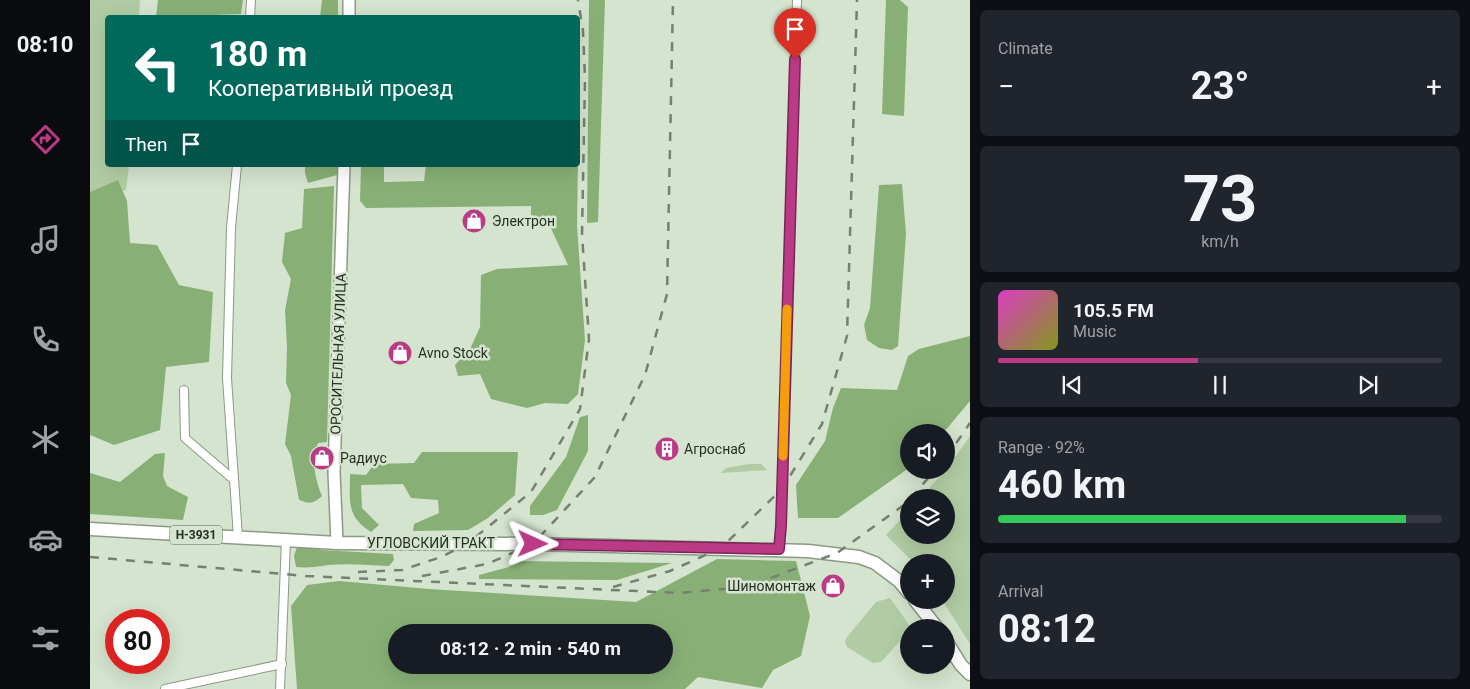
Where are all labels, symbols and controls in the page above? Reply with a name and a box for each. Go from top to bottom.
pin [774,8,816,59]
icon: arrive [781,15,809,43]
text: 08:10 [17,32,73,57]
text: 180 m [208,34,307,75]
icon: left [125,35,190,100]
text: Climate [998,39,1053,58]
text: 23° [1191,64,1249,108]
text: − [998,70,1014,103]
text: + [1426,70,1442,103]
text: Кооперативный проезд [208,76,453,101]
icon: directions [28,122,63,157]
icon: arrive [177,130,205,158]
text: Then [125,133,167,156]
text: 73 [1183,161,1257,237]
shop icon: Электрон [461,208,487,234]
place label: Электрон [492,213,555,229]
icon: music [28,222,63,257]
text: km/h [1201,232,1239,251]
street label: ОРОСИТЕЛЬНАЯ УЛИЦА [327,273,349,435]
text: 105.5 FM [1073,299,1154,322]
icon: phone [28,322,63,357]
text: Music [1073,322,1116,341]
shop icon: Avno Stoсk [387,340,413,366]
place label: Avno Stoсk [418,345,489,361]
icon: previous [1058,371,1086,399]
icon: pause [1206,371,1234,399]
icon: next [1354,371,1382,399]
icon: climate [28,422,63,457]
map controls [900,424,955,674]
button: sound [900,424,955,479]
building icon: Агроснаб [654,436,680,462]
text: Range · 92% [998,438,1085,457]
place label: Агроснаб [684,441,746,457]
shop icon: Радиус [309,445,335,471]
place label: Радиус [340,450,387,466]
text: 460 km [998,463,1126,507]
button: layers [900,489,955,544]
position arrow [506,517,558,569]
icon: car [28,522,63,557]
road number: Н-3931 [170,526,222,544]
street label: УГЛОВСКИЙ ТРАКТ [367,535,496,551]
button: + [900,554,955,609]
shop icon: Шиномонтаж [820,573,846,599]
place label: Шиномонтаж [727,578,816,594]
text: Arrival [998,582,1043,601]
text: 08:12 [998,607,1096,651]
speed limit sign: 80 [105,609,170,674]
button: − [900,619,955,674]
icon: filters [28,621,63,656]
text: 08:12 · 2 min · 540 m [440,637,621,660]

